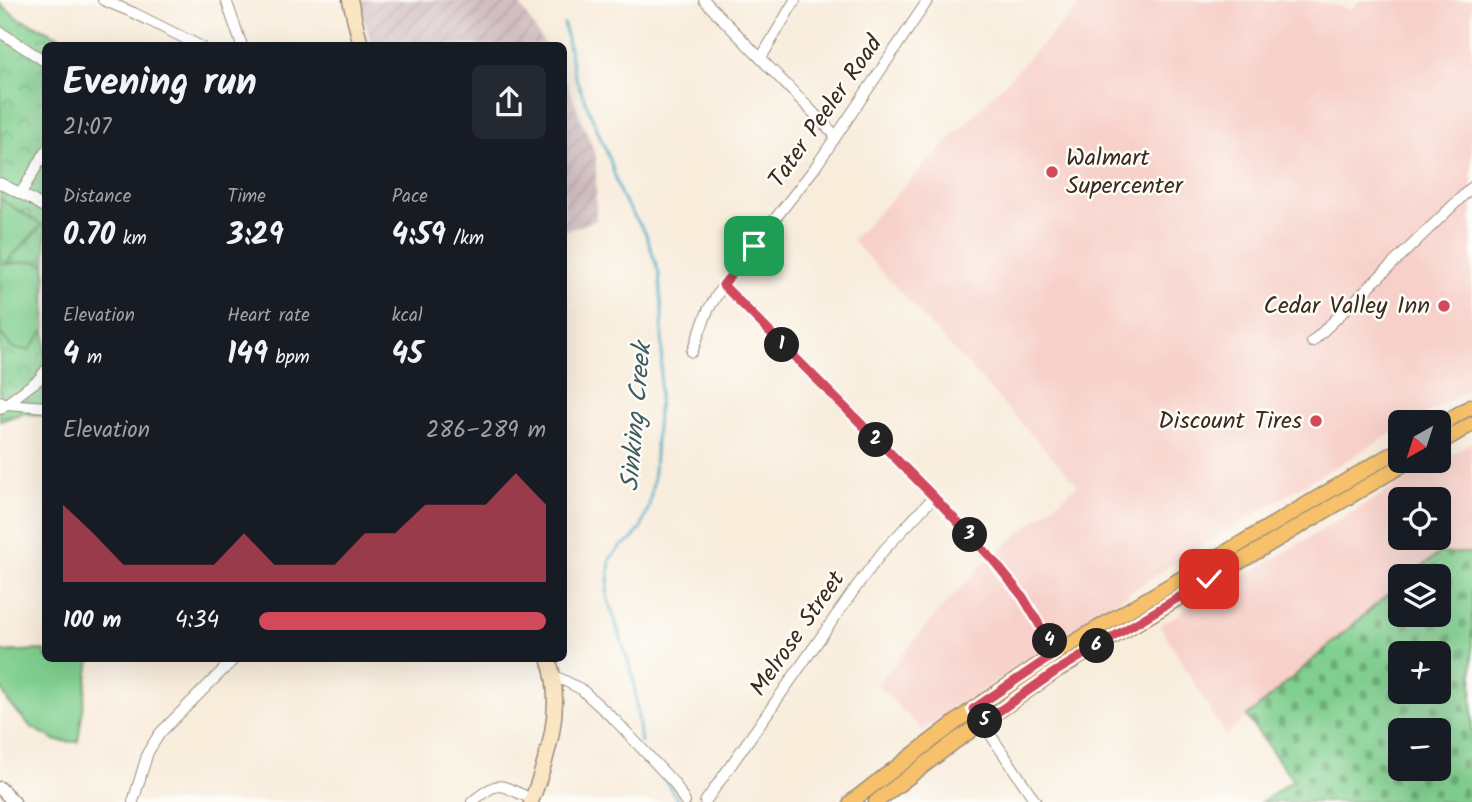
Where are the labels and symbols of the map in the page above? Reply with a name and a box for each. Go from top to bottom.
street label: Tater Peeler Road [759,27,894,196]
place label: Walmart Supercenter [1066,139,1185,206]
marker: Walmart Supercenter [1044,164,1060,180]
pin [724,216,784,276]
place label: Cedar Valley Inn [1264,287,1430,326]
marker: Cedar Valley Inn [1436,298,1452,314]
pin: 1 [764,328,800,362]
water label: Sinking Creek [610,337,665,493]
place label: Discount Tires [1158,402,1302,441]
north arrow [1388,410,1451,472]
marker: Discount Tires [1308,413,1324,429]
pin: 2 [858,422,894,458]
pin: 3 [953,518,988,552]
pin [1179,549,1239,609]
street label: Melrose Street [740,562,856,705]
pin: 4 [1032,624,1068,658]
pin: 6 [1080,628,1114,664]
pin: 5 [968,704,1002,738]

